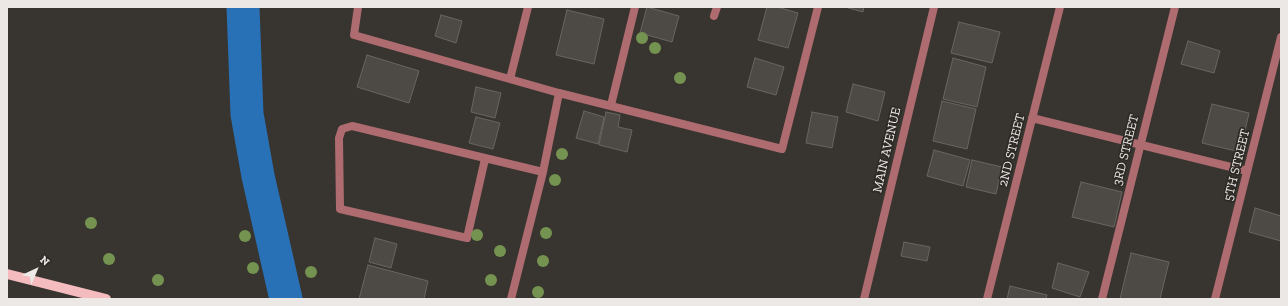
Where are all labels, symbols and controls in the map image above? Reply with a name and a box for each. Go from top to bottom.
street label: MAIN AVENUE [870,106,904,194]
street label: 2ND STREET [995,112,1029,188]
street label: 3RD STREET [1110,113,1142,187]
street label: 5TH STREET [1220,127,1254,203]
north arrow [16,250,56,290]
text: N [37,253,52,269]

